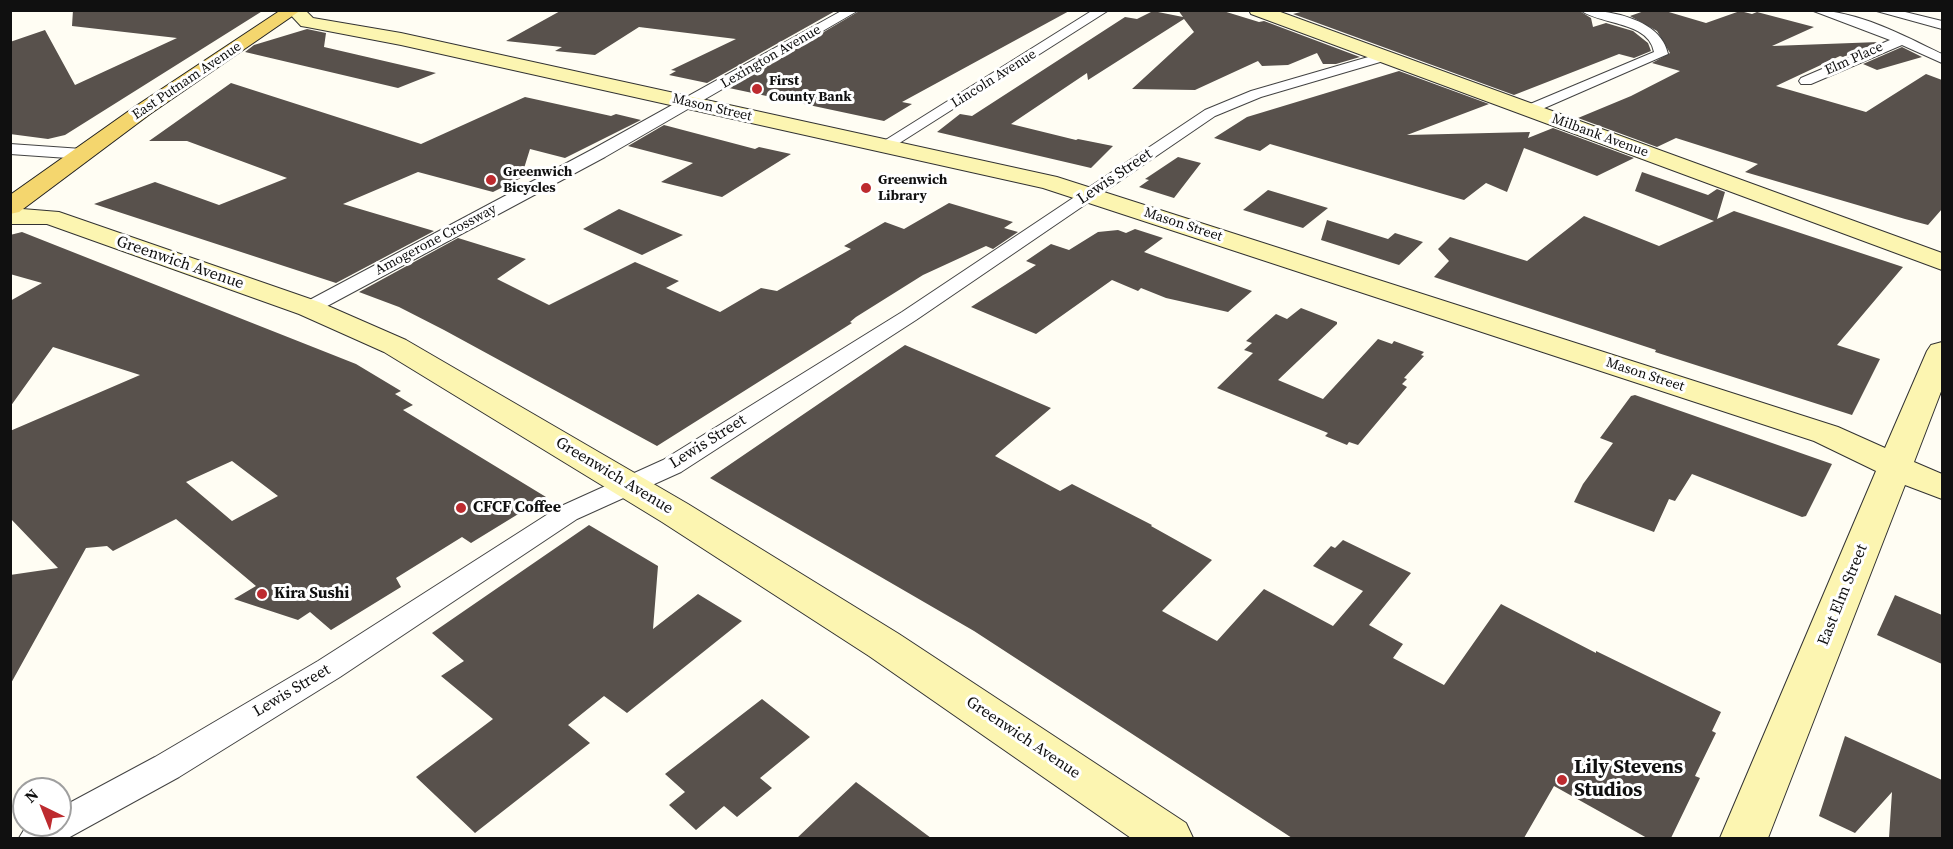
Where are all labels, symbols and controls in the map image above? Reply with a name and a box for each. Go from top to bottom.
street label: Lexington Avenue [718,22,824,92]
street label: East Putnam Avenue [129,38,245,124]
street label: Elm Place [1822,39,1886,79]
street label: Lincoln Avenue [948,46,1040,112]
place label: First County Bank [769,73,852,106]
marker: First County Bank [750,82,764,96]
street label: Mason Street [671,91,753,125]
street label: Milbank Avenue [1549,111,1651,161]
street label: Lewis Street [1074,145,1156,209]
place label: Greenwich Bicycles [503,164,572,196]
place label: Greenwich Library [878,172,947,204]
marker: Greenwich Bicycles [484,173,498,187]
marker: Greenwich Library [859,181,873,195]
street label: Amogerone Crossway [372,201,500,279]
street label: Mason Street [1142,204,1224,246]
street label: Greenwich Avenue [114,232,246,294]
street label: Mason Street [1604,354,1686,396]
street label: Lewis Street [666,411,750,473]
street label: Greenwich Avenue [552,433,676,519]
place label: CFCF Coffee [473,498,561,518]
marker: CFCF Coffee [454,501,468,515]
street label: East Elm Street [1814,542,1872,648]
place label: Kira Sushi [274,584,349,604]
marker: Kira Sushi [255,587,269,601]
street label: Lewis Street [250,660,334,722]
street label: Greenwich Avenue [962,693,1084,783]
place label: Lily Stevens Studios [1574,756,1683,803]
marker: Lily Stevens Studios [1555,773,1569,787]
north arrow [12,777,72,837]
text: N [19,783,43,807]

